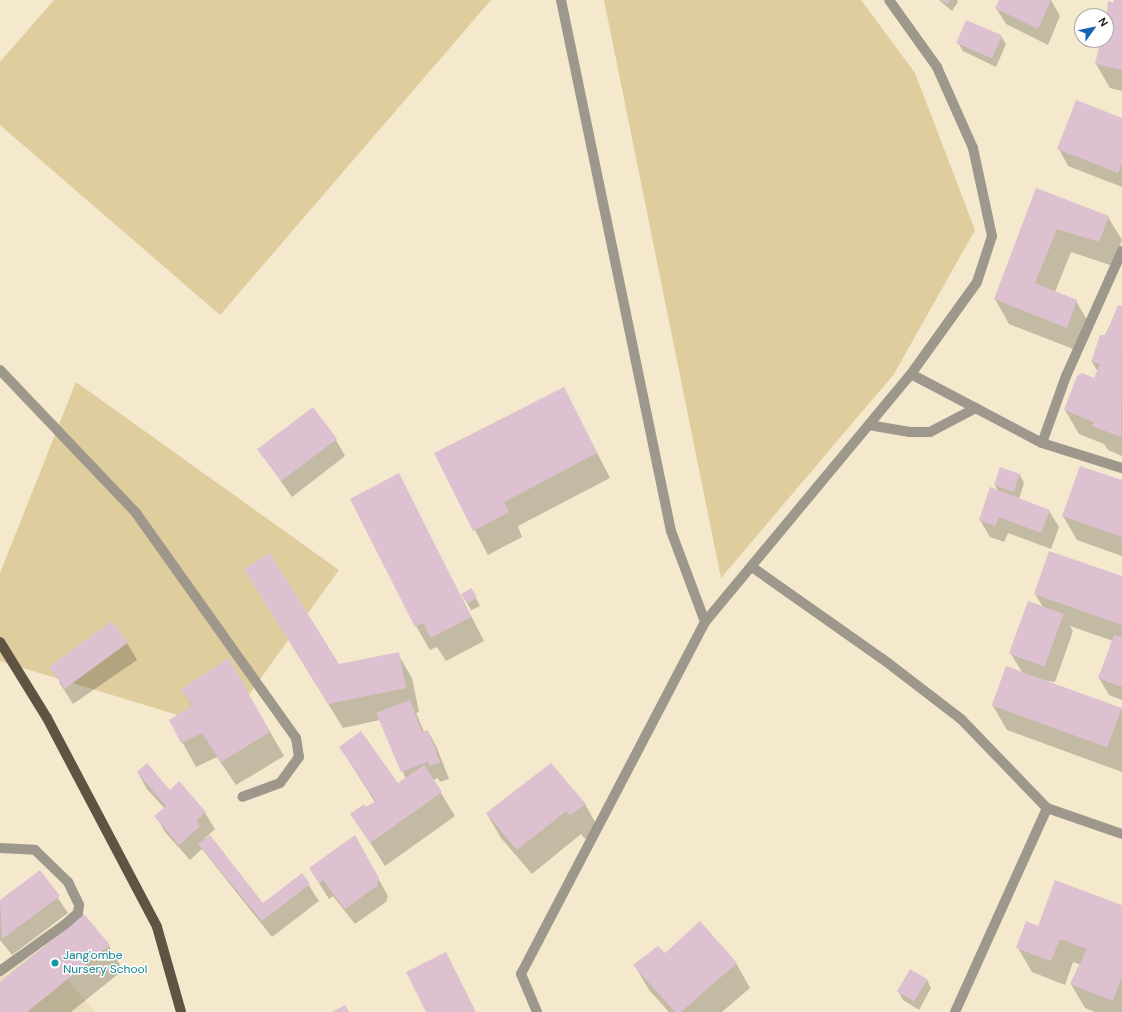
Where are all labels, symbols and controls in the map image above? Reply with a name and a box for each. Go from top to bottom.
north arrow [1074,8,1114,48]
text: N [1095,15,1111,29]
place label: Jang'ombe Nursery School [63,949,147,977]
marker: Jang'ombe Nursery School [50,958,60,968]

